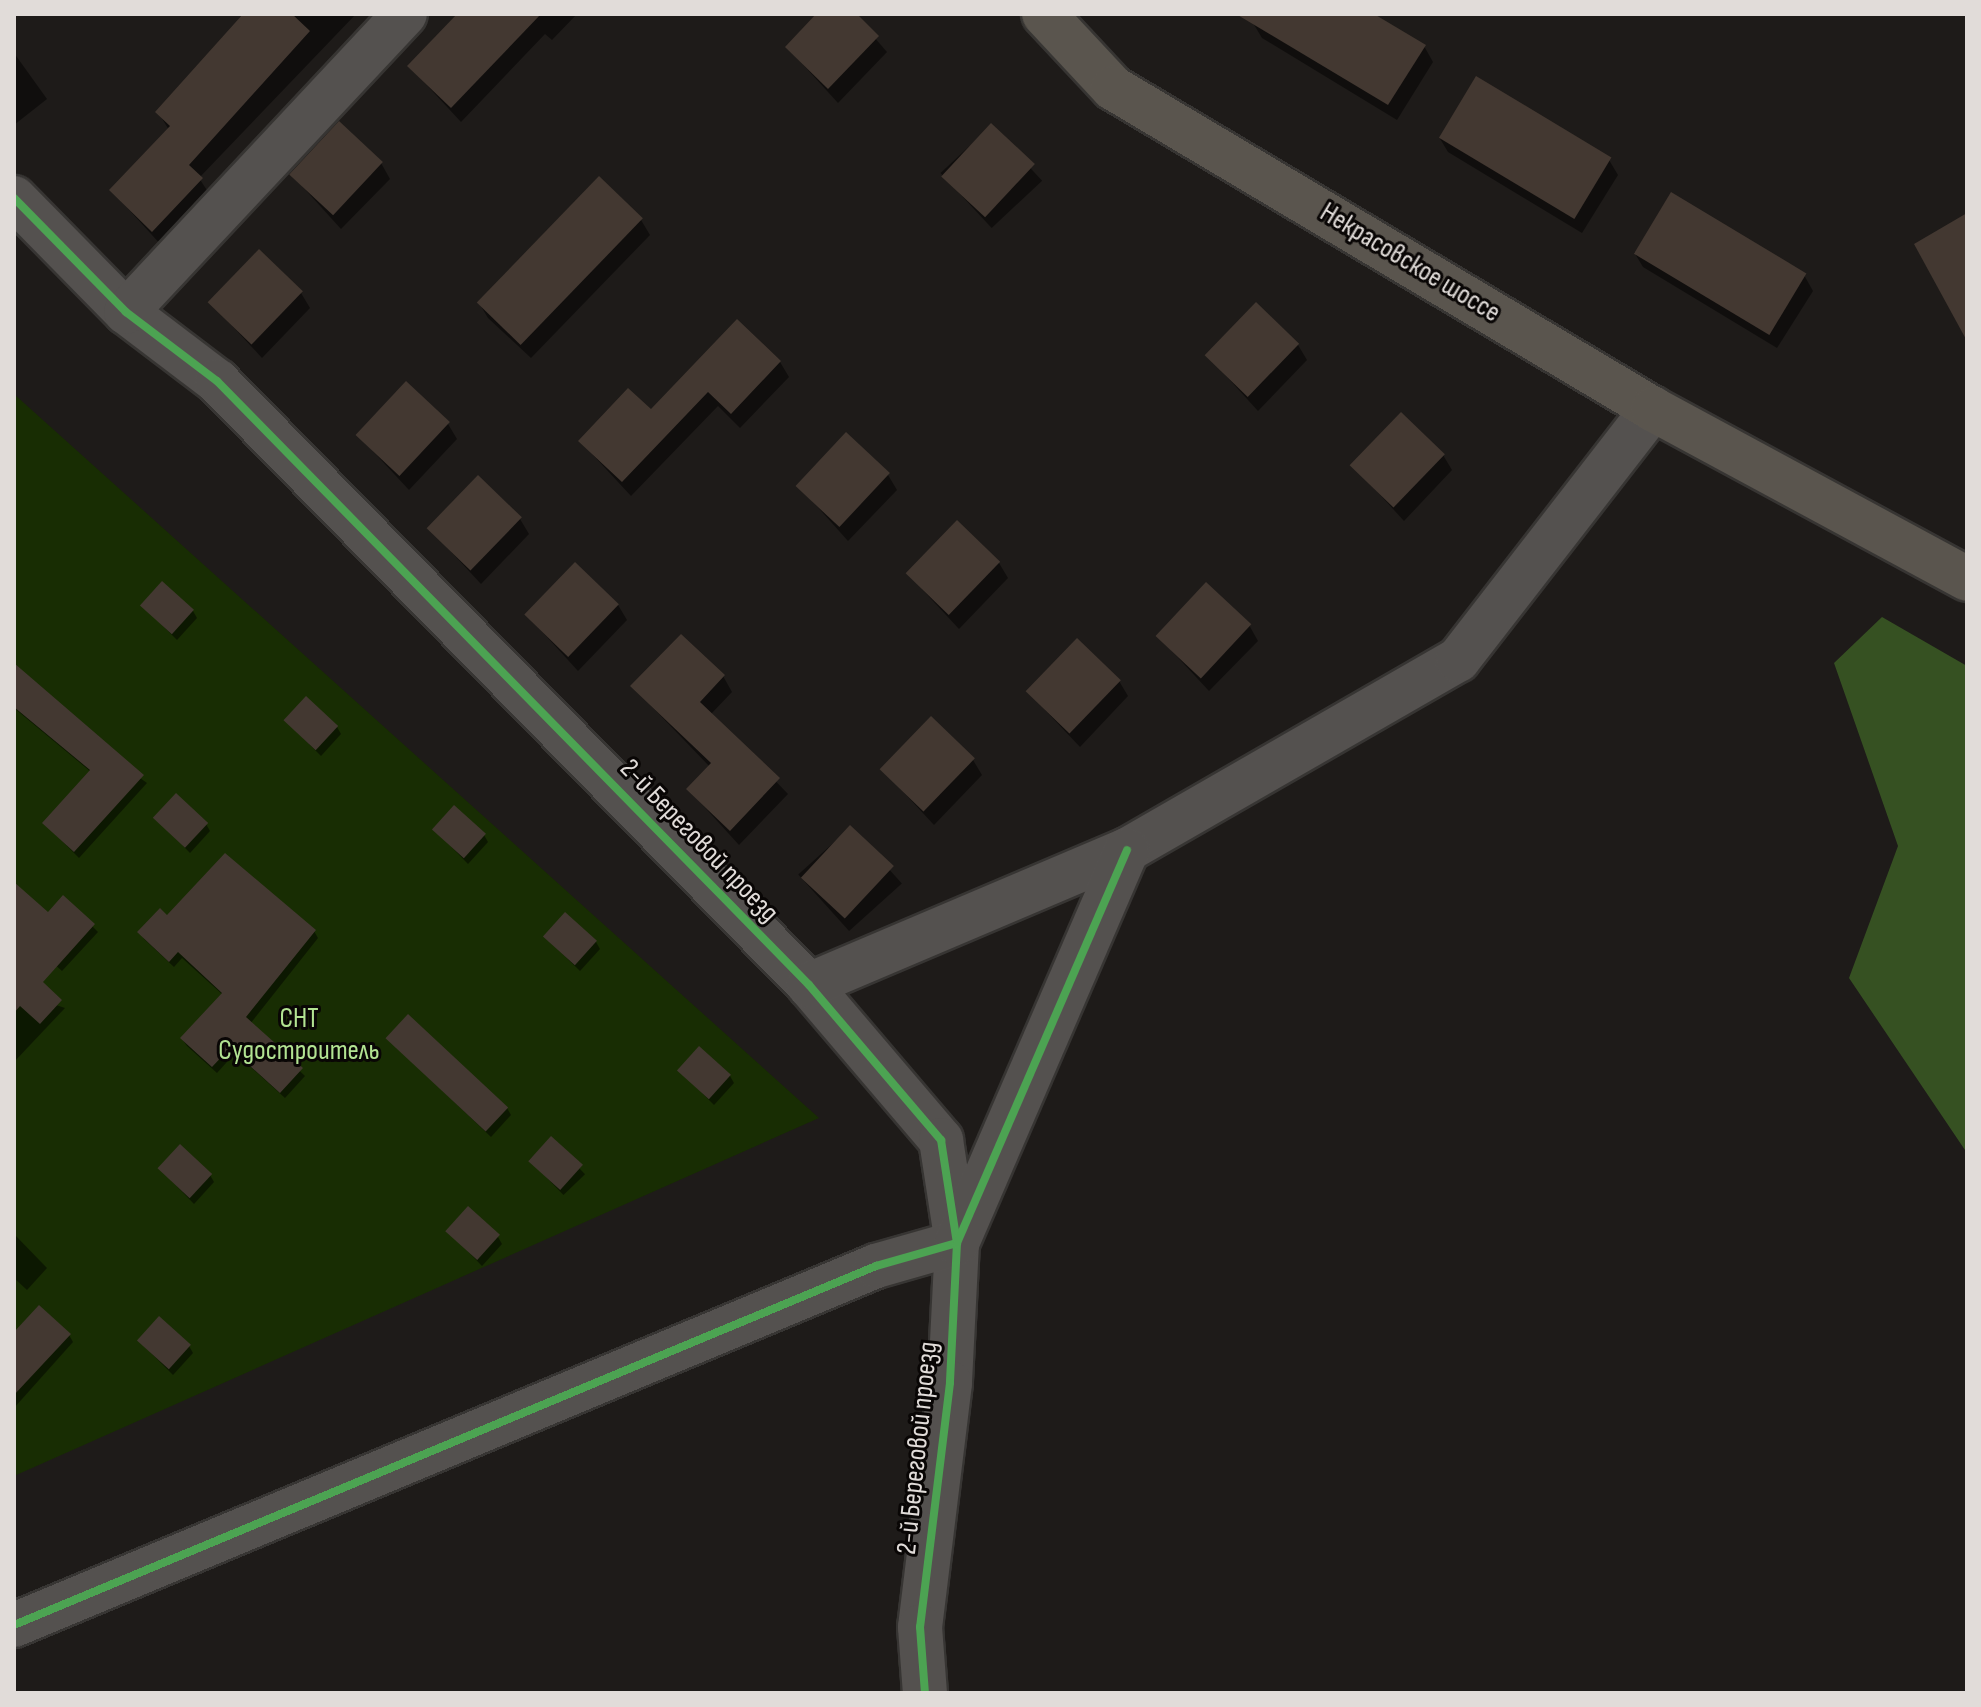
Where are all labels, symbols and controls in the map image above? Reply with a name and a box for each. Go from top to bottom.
street label: Некрасовское шоссе [1314,196,1506,330]
street label: 2-й Береговой проезд [613,752,785,930]
park label: СНТ Судостроитель [218,1002,380,1068]
street label: 2-й Береговой проезд [890,1340,946,1556]

